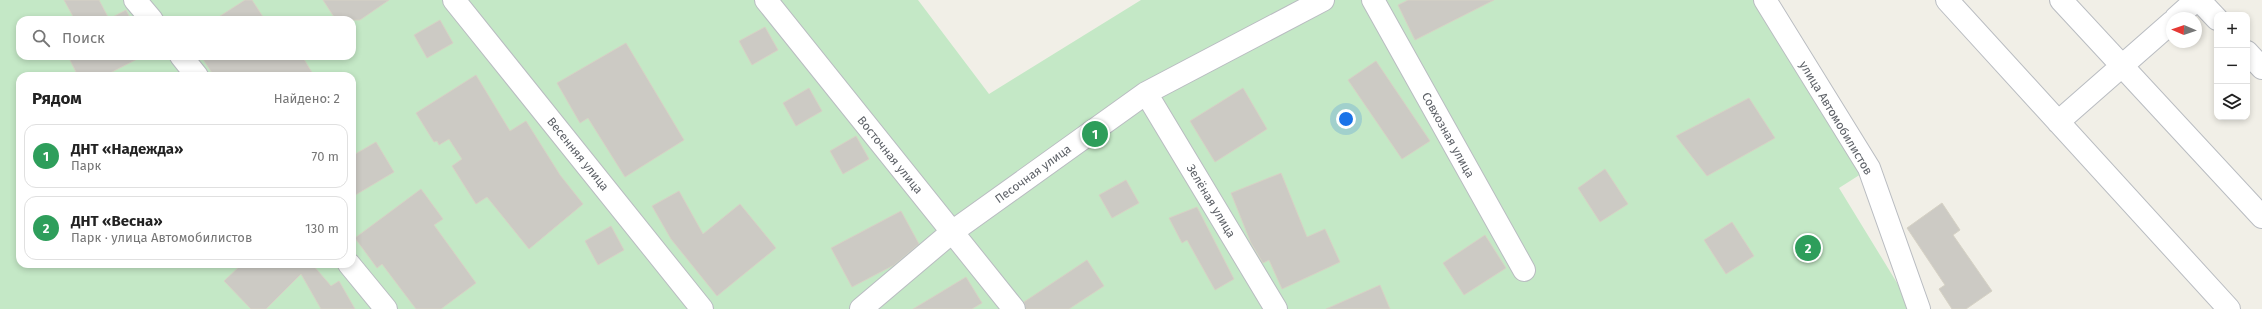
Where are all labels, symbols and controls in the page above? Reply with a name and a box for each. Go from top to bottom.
north arrow [2166,12,2202,48]
map controls [2214,12,2250,120]
button: + [2214,12,2250,48]
search box [16,16,356,60]
icon: search [30,27,52,49]
text: Поиск [62,29,105,47]
button: − [2214,48,2250,84]
street label: улица Автомобилистов [1796,59,1876,178]
button: layers [2214,84,2250,120]
text: Рядом [32,88,82,109]
street label: Совхозная улица [1419,90,1477,180]
text: Найдено: 2 [274,91,340,106]
your location [1336,109,1356,129]
street label: Восточная улица [854,113,926,197]
street label: Весенняя улица [544,115,612,193]
pin: 1 [1082,119,1108,149]
text: ДНТ «Надежда» [71,140,183,158]
street label: Песочная улица [992,142,1074,206]
text: 1 [43,149,49,164]
text: 70 m [312,149,339,164]
text: Парк [71,158,101,173]
street label: Зелёная улица [1184,162,1238,240]
text: ДНТ «Весна» [71,212,163,230]
text: 2 [43,221,49,236]
text: 130 m [305,221,339,236]
text: Парк · улица Автомобилистов [71,230,252,245]
pin: 2 [1795,233,1821,263]

